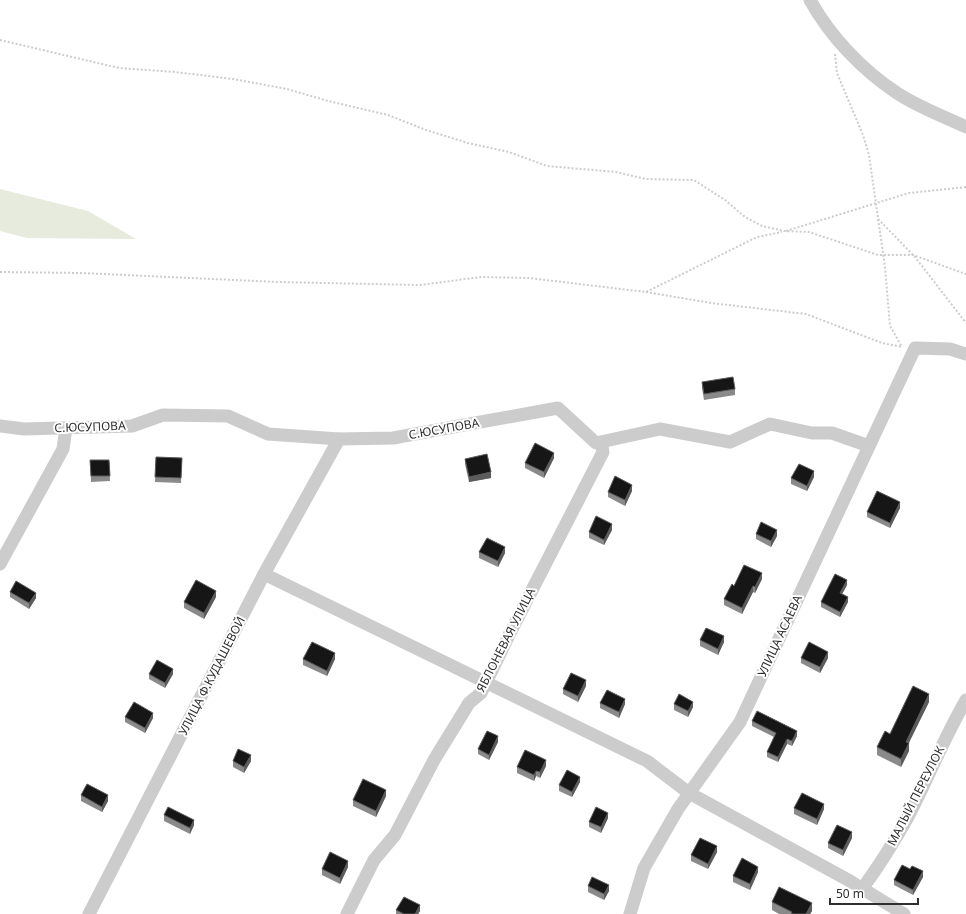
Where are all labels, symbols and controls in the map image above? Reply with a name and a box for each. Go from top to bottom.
street label: С.ЮСУПОВА [407,414,481,443]
street label: С.ЮСУПОВА [54,417,126,436]
street label: ЯБЛОНЕВАЯ УЛИЦА [472,585,539,695]
street label: УЛИЦА АСАЕВА [753,592,806,679]
street label: УЛИЦА Ф.КУДАШЕВОЙ [174,613,249,738]
street label: МАЛЫЙ ПЕРЕУЛОК [883,742,948,849]
scale bar [830,880,918,906]
text: 50 m [836,885,864,902]

